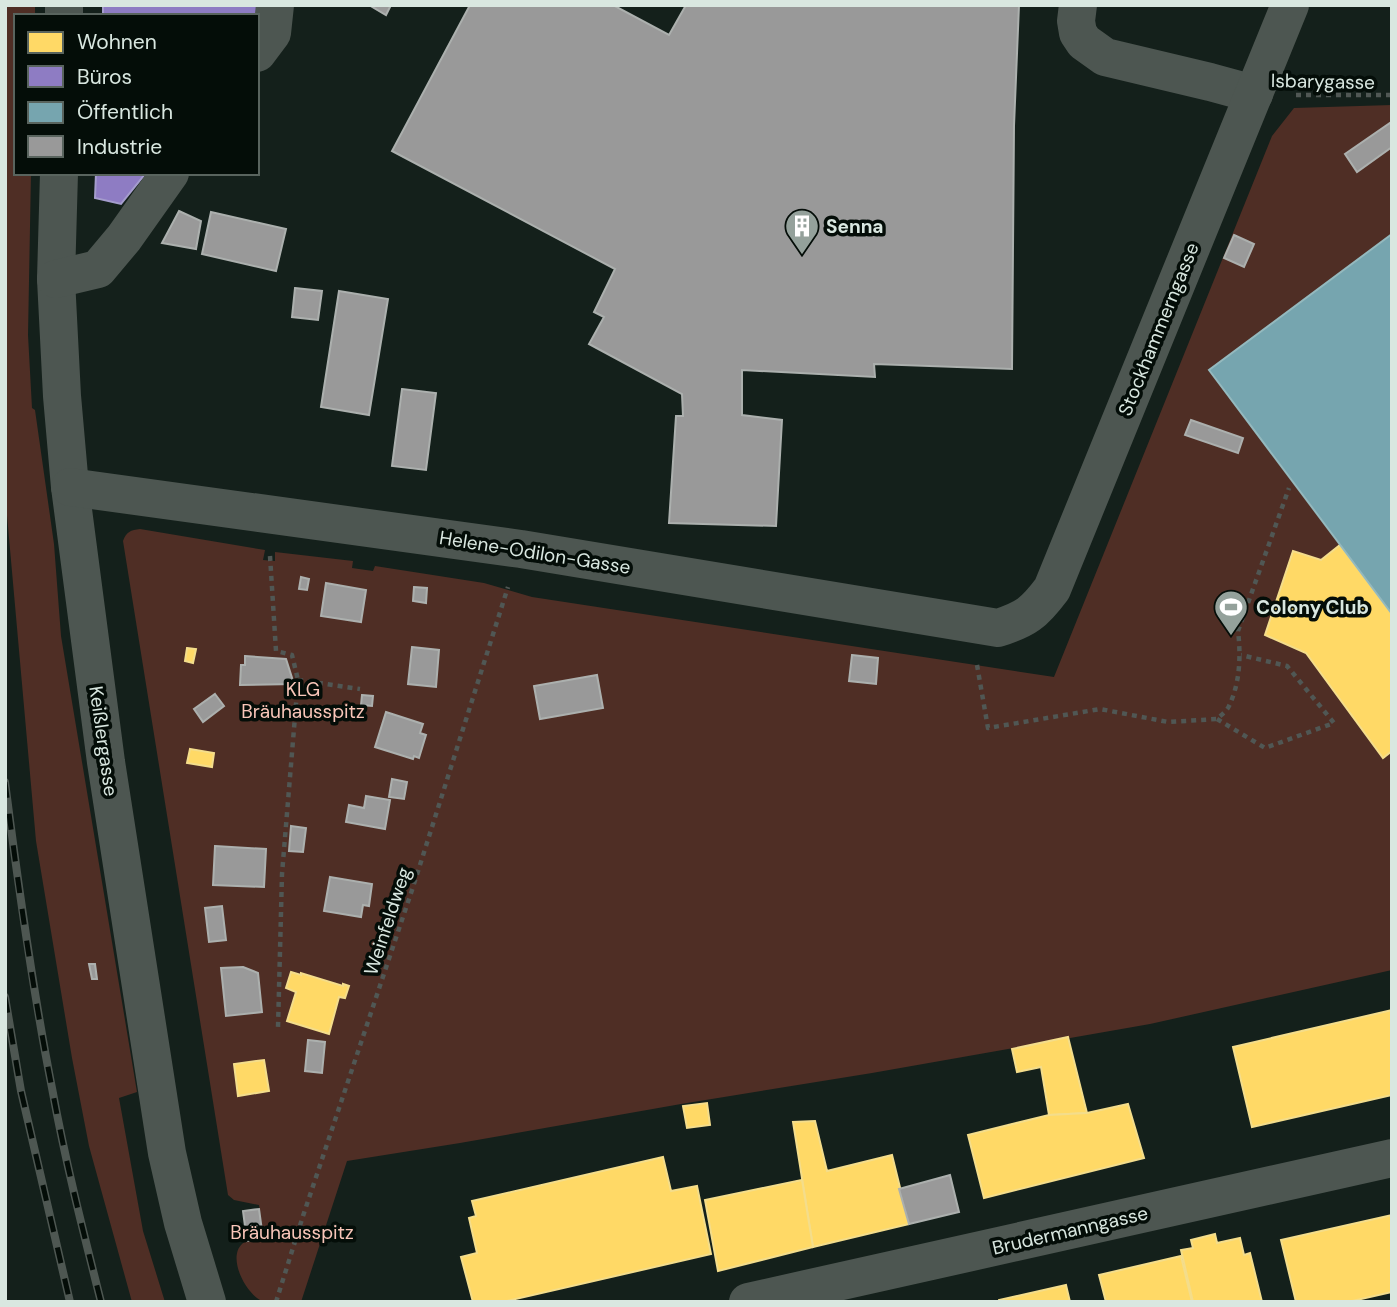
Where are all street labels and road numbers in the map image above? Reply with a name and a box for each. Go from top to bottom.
street label: Isbarygasse [1271,68,1375,95]
street label: Stockhammerngasse [1112,239,1205,419]
street label: Helene-Odilon-Gasse [438,525,632,580]
street label: Keißlergasse [83,684,124,798]
street label: Weinfeldweg [358,864,417,978]
street label: Brudermanngasse [990,1200,1150,1261]

